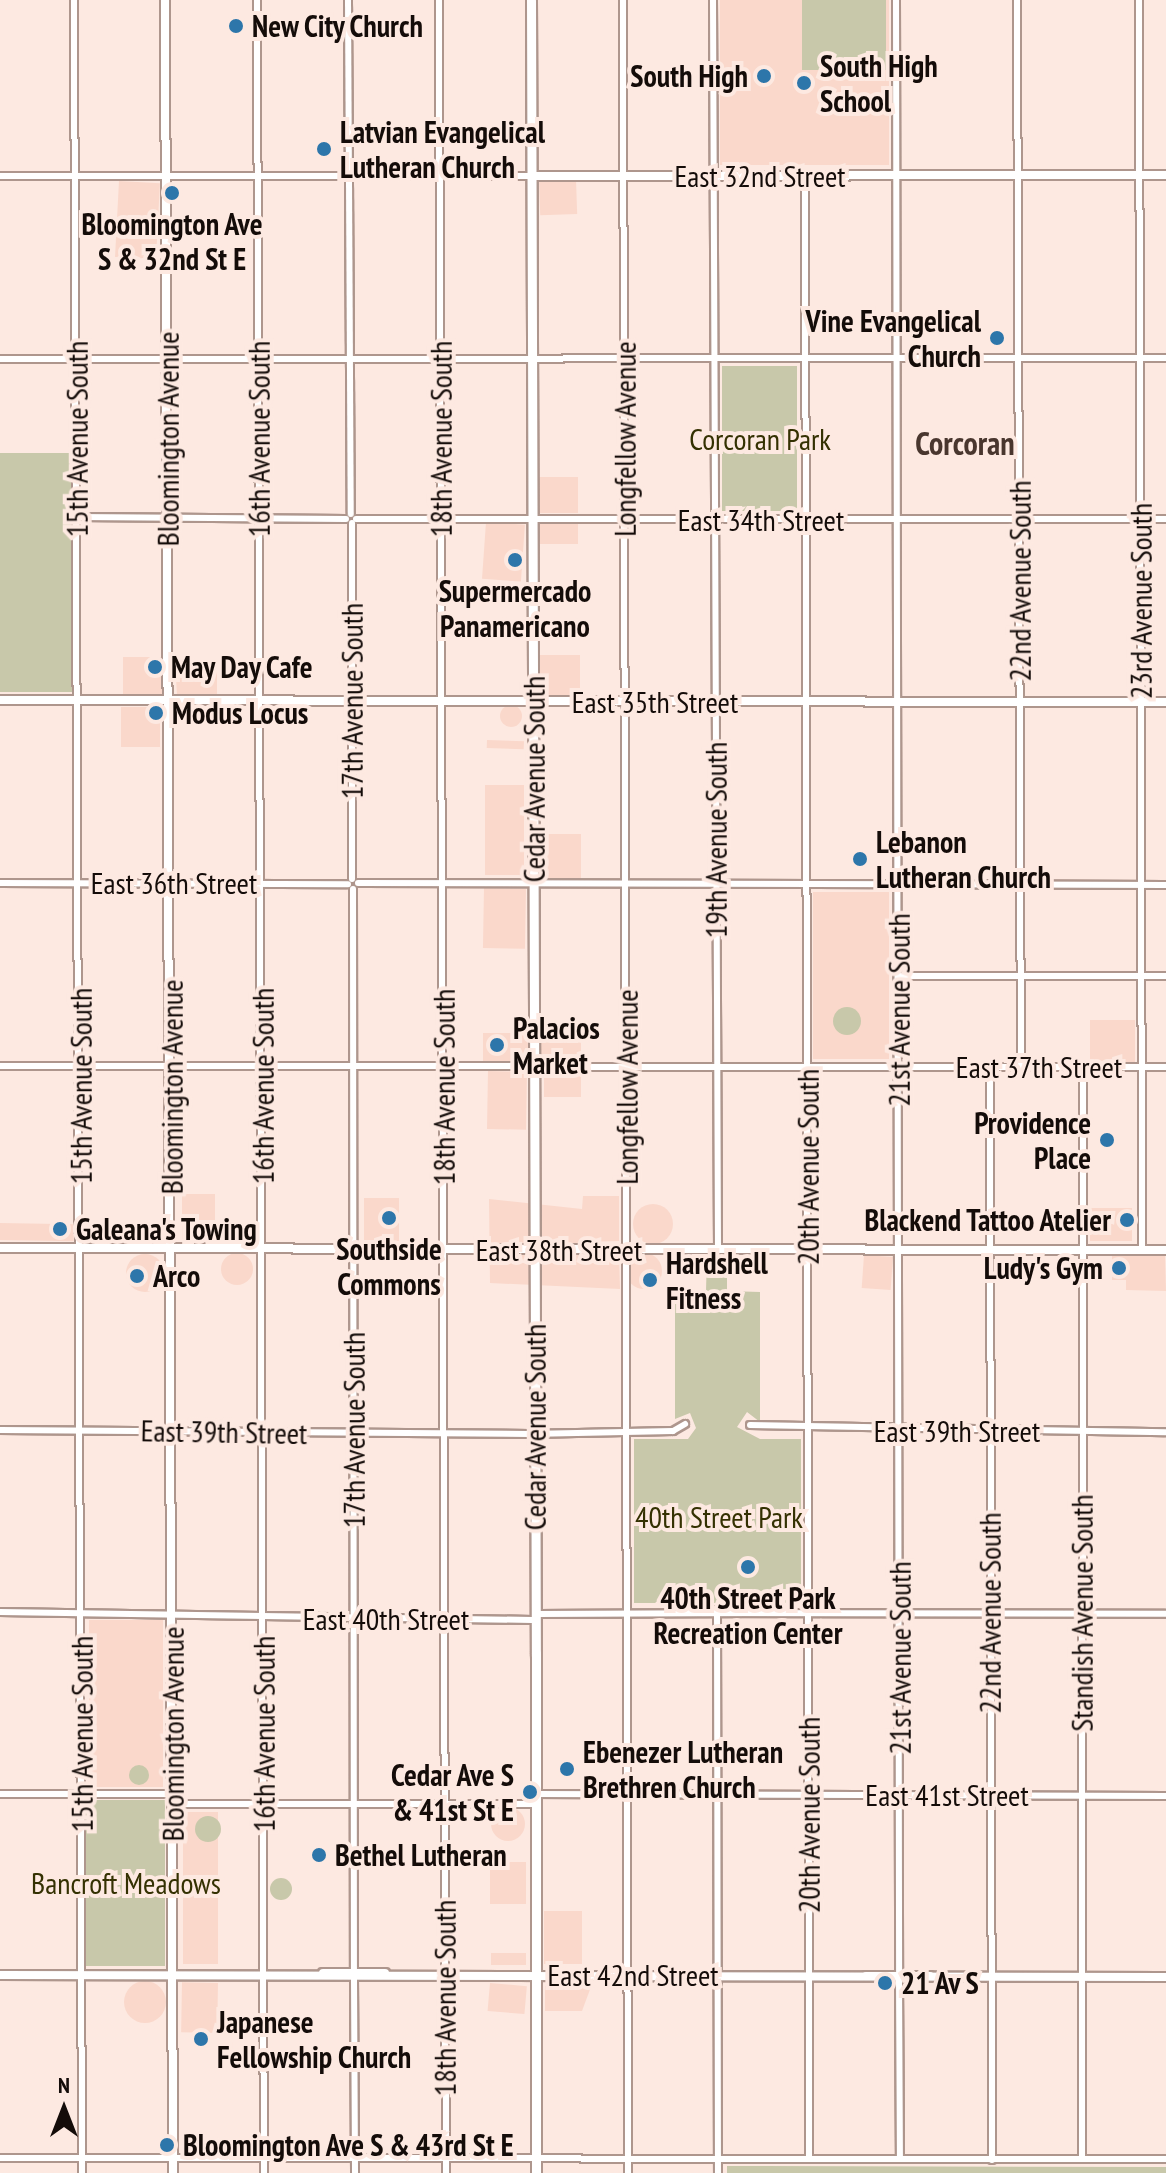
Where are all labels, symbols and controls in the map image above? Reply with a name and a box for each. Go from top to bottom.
place label: New City Church [252,8,425,44]
marker: New City Church [227,17,245,35]
place label: South High School [820,48,938,118]
place label: South High [630,58,748,94]
marker: South High [755,67,773,85]
marker: South High School [795,74,813,92]
place label: Latvian Evangelical Lutheran Church [340,114,545,184]
marker: Latvian Evangelical Lutheran Church [315,140,333,158]
street label: East 32nd Street [674,158,846,194]
marker: Bloomington Ave S & 32nd St E [163,184,181,202]
place label: Bloomington Ave S & 32nd St E [81,206,263,276]
place label: Vine Evangelical Church [806,303,981,374]
marker: Vine Evangelical Church [988,329,1006,347]
street label: Bloomington Avenue [150,331,186,547]
street label: 15th Avenue South [59,340,95,538]
street label: 16th Avenue South [241,340,277,538]
street label: 18th Avenue South [423,340,459,538]
street label: Longfellow Avenue [607,341,643,537]
park label: Corcoran Park [689,421,831,457]
district label: Corcoran [915,424,1015,462]
street label: 22nd Avenue South [1002,480,1038,682]
street label: East 34th Street [678,502,844,538]
street label: 23rd Avenue South [1123,502,1159,700]
marker: Supermercado Panamericano [506,551,524,569]
place label: Supermercado Panamericano [439,573,591,644]
street label: 17th Avenue South [334,602,370,800]
place label: May Day Cafe [171,649,315,685]
marker: May Day Cafe [146,658,164,676]
street label: Cedar Avenue South [516,675,552,883]
street label: East 35th Street [572,684,738,720]
place label: Modus Locus [172,695,308,731]
marker: Modus Locus [147,704,165,722]
street label: 19th Avenue South [698,741,734,939]
place label: Lebanon Lutheran Church [876,824,1051,894]
marker: Lebanon Lutheran Church [851,850,869,868]
street label: East 36th Street [91,865,257,901]
street label: 21st Avenue South [881,913,917,1107]
street label: Bloomington Avenue [154,979,190,1195]
street label: 15th Avenue South [63,987,99,1185]
street label: 16th Avenue South [245,987,281,1185]
street label: 18th Avenue South [426,988,462,1186]
street label: Longfellow Avenue [609,989,645,1185]
place label: Palacios Market [513,1010,600,1080]
marker: Palacios Market [488,1036,506,1054]
street label: East 37th Street [956,1049,1122,1085]
street label: 20th Avenue South [790,1068,826,1266]
place label: Providence Place [974,1105,1091,1176]
marker: Providence Place [1098,1131,1116,1149]
place label: Blackend Tattoo Atelier [863,1202,1111,1238]
marker: Southside Commons [380,1209,398,1227]
place label: Galeana's Towing [76,1211,258,1247]
marker: Blackend Tattoo Atelier [1118,1211,1136,1229]
marker: Galeana's Towing [51,1220,69,1238]
place label: Southside Commons [336,1231,442,1302]
street label: East 38th Street [476,1232,642,1268]
place label: Hardshell Fitness [666,1245,768,1316]
place label: Ludy's Gym [983,1250,1103,1286]
place label: Arco [153,1258,200,1294]
marker: Ludy's Gym [1110,1259,1128,1277]
marker: Arco [128,1267,146,1285]
marker: Hardshell Fitness [641,1271,659,1289]
street label: Cedar Avenue South [517,1323,553,1531]
street label: 17th Avenue South [336,1331,372,1529]
street label: East 39th Street [140,1413,308,1451]
street label: East 39th Street [874,1413,1040,1449]
street label: Standish Avenue South [1064,1494,1100,1732]
park label: 40th Street Park [635,1499,803,1535]
street label: 22nd Avenue South [972,1512,1008,1714]
marker: 40th Street Park Recreation Center [739,1558,757,1576]
street label: 21st Avenue South [882,1561,918,1755]
place label: 40th Street Park Recreation Center [653,1580,843,1650]
street label: East 40th Street [303,1601,469,1637]
street label: Bloomington Avenue [155,1626,191,1842]
street label: 15th Avenue South [64,1635,100,1833]
street label: 16th Avenue South [246,1635,282,1833]
street label: 20th Avenue South [791,1716,827,1914]
place label: Ebenezer Lutheran Brethren Church [583,1734,783,1804]
place label: Cedar Ave S & 41st St E [390,1757,514,1828]
marker: Ebenezer Lutheran Brethren Church [558,1760,576,1778]
street label: East 41st Street [865,1777,1029,1813]
marker: Cedar Ave S & 41st St E [521,1783,539,1801]
place label: Bethel Lutheran [335,1837,507,1873]
marker: Bethel Lutheran [310,1846,328,1864]
park label: Bancroft Meadows [31,1865,221,1901]
street label: 18th Avenue South [427,1899,463,2097]
street label: East 42nd Street [547,1957,719,1993]
place label: 21 Av S [901,1965,981,2001]
marker: 21 Av S [876,1974,894,1992]
place label: Japanese Fellowship Church [217,2004,412,2074]
marker: Japanese Fellowship Church [192,2030,210,2048]
north arrow [24,2069,104,2149]
text: N [58,2071,70,2099]
place label: Bloomington Ave S & 43rd St E [183,2127,515,2163]
marker: Bloomington Ave S & 43rd St E [158,2136,176,2154]

